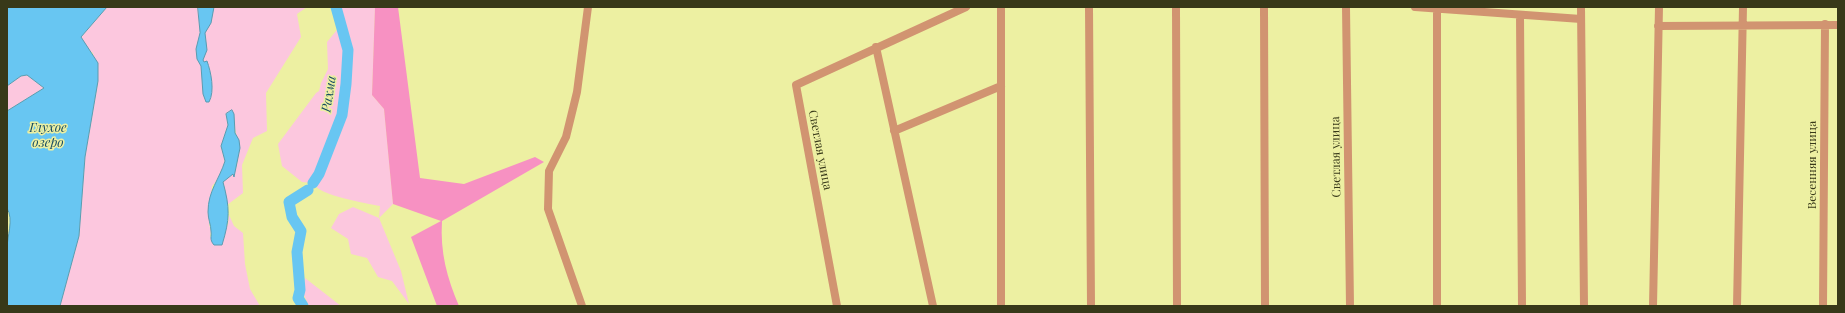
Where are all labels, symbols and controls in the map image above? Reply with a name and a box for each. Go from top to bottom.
water label: Рахма [318,75,340,113]
street label: Светлая улица [805,109,835,191]
street label: Светлая улица [1328,116,1344,198]
water label: Глухое озеро [29,120,67,151]
street label: Весенняя улица [1805,121,1819,209]

